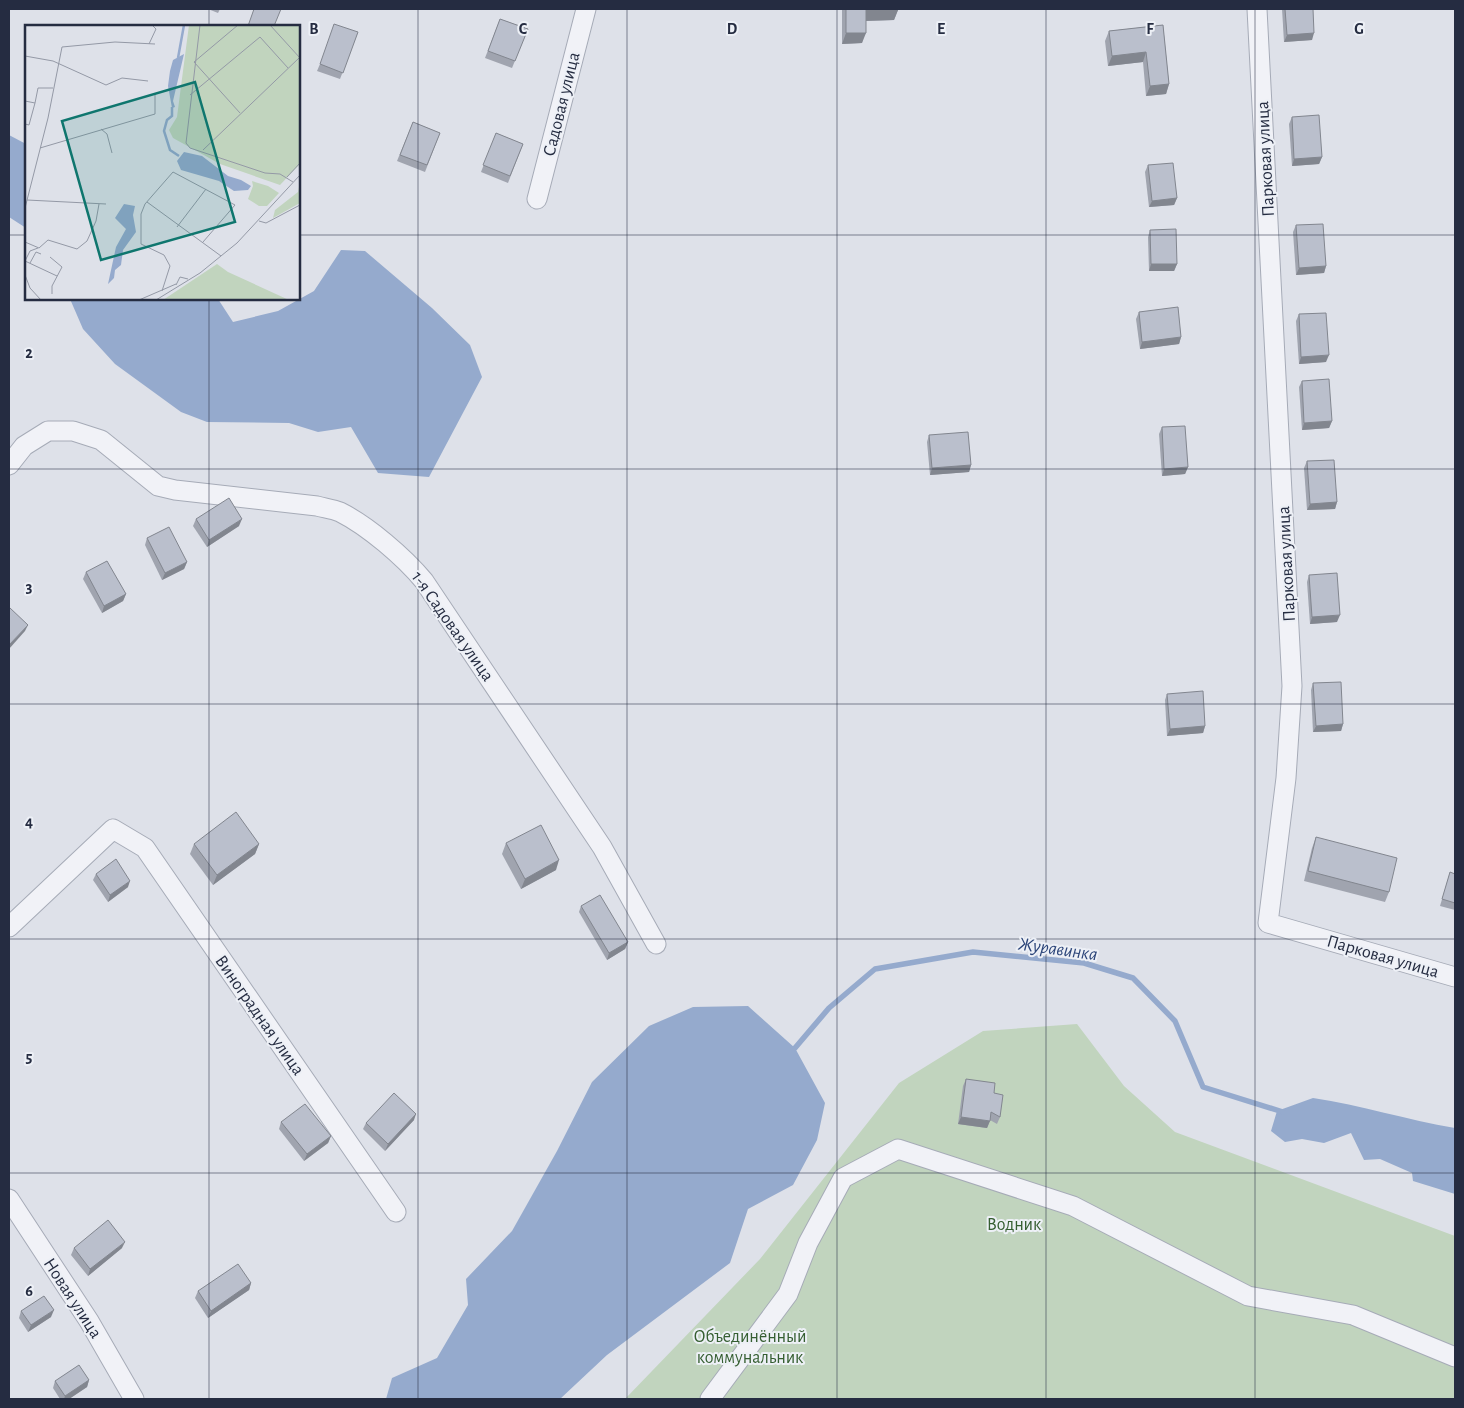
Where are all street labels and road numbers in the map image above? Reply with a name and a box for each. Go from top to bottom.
street label: Садовая улица [540,50,584,158]
street label: Парковая улица [1254,101,1278,217]
street label: Парковая улица [1275,506,1299,622]
street label: 1-я Садовая улица [408,568,497,685]
street label: Парковая улица [1325,932,1441,982]
street label: Виноградная улица [211,952,307,1079]
street label: Новая улица [40,1255,105,1342]

